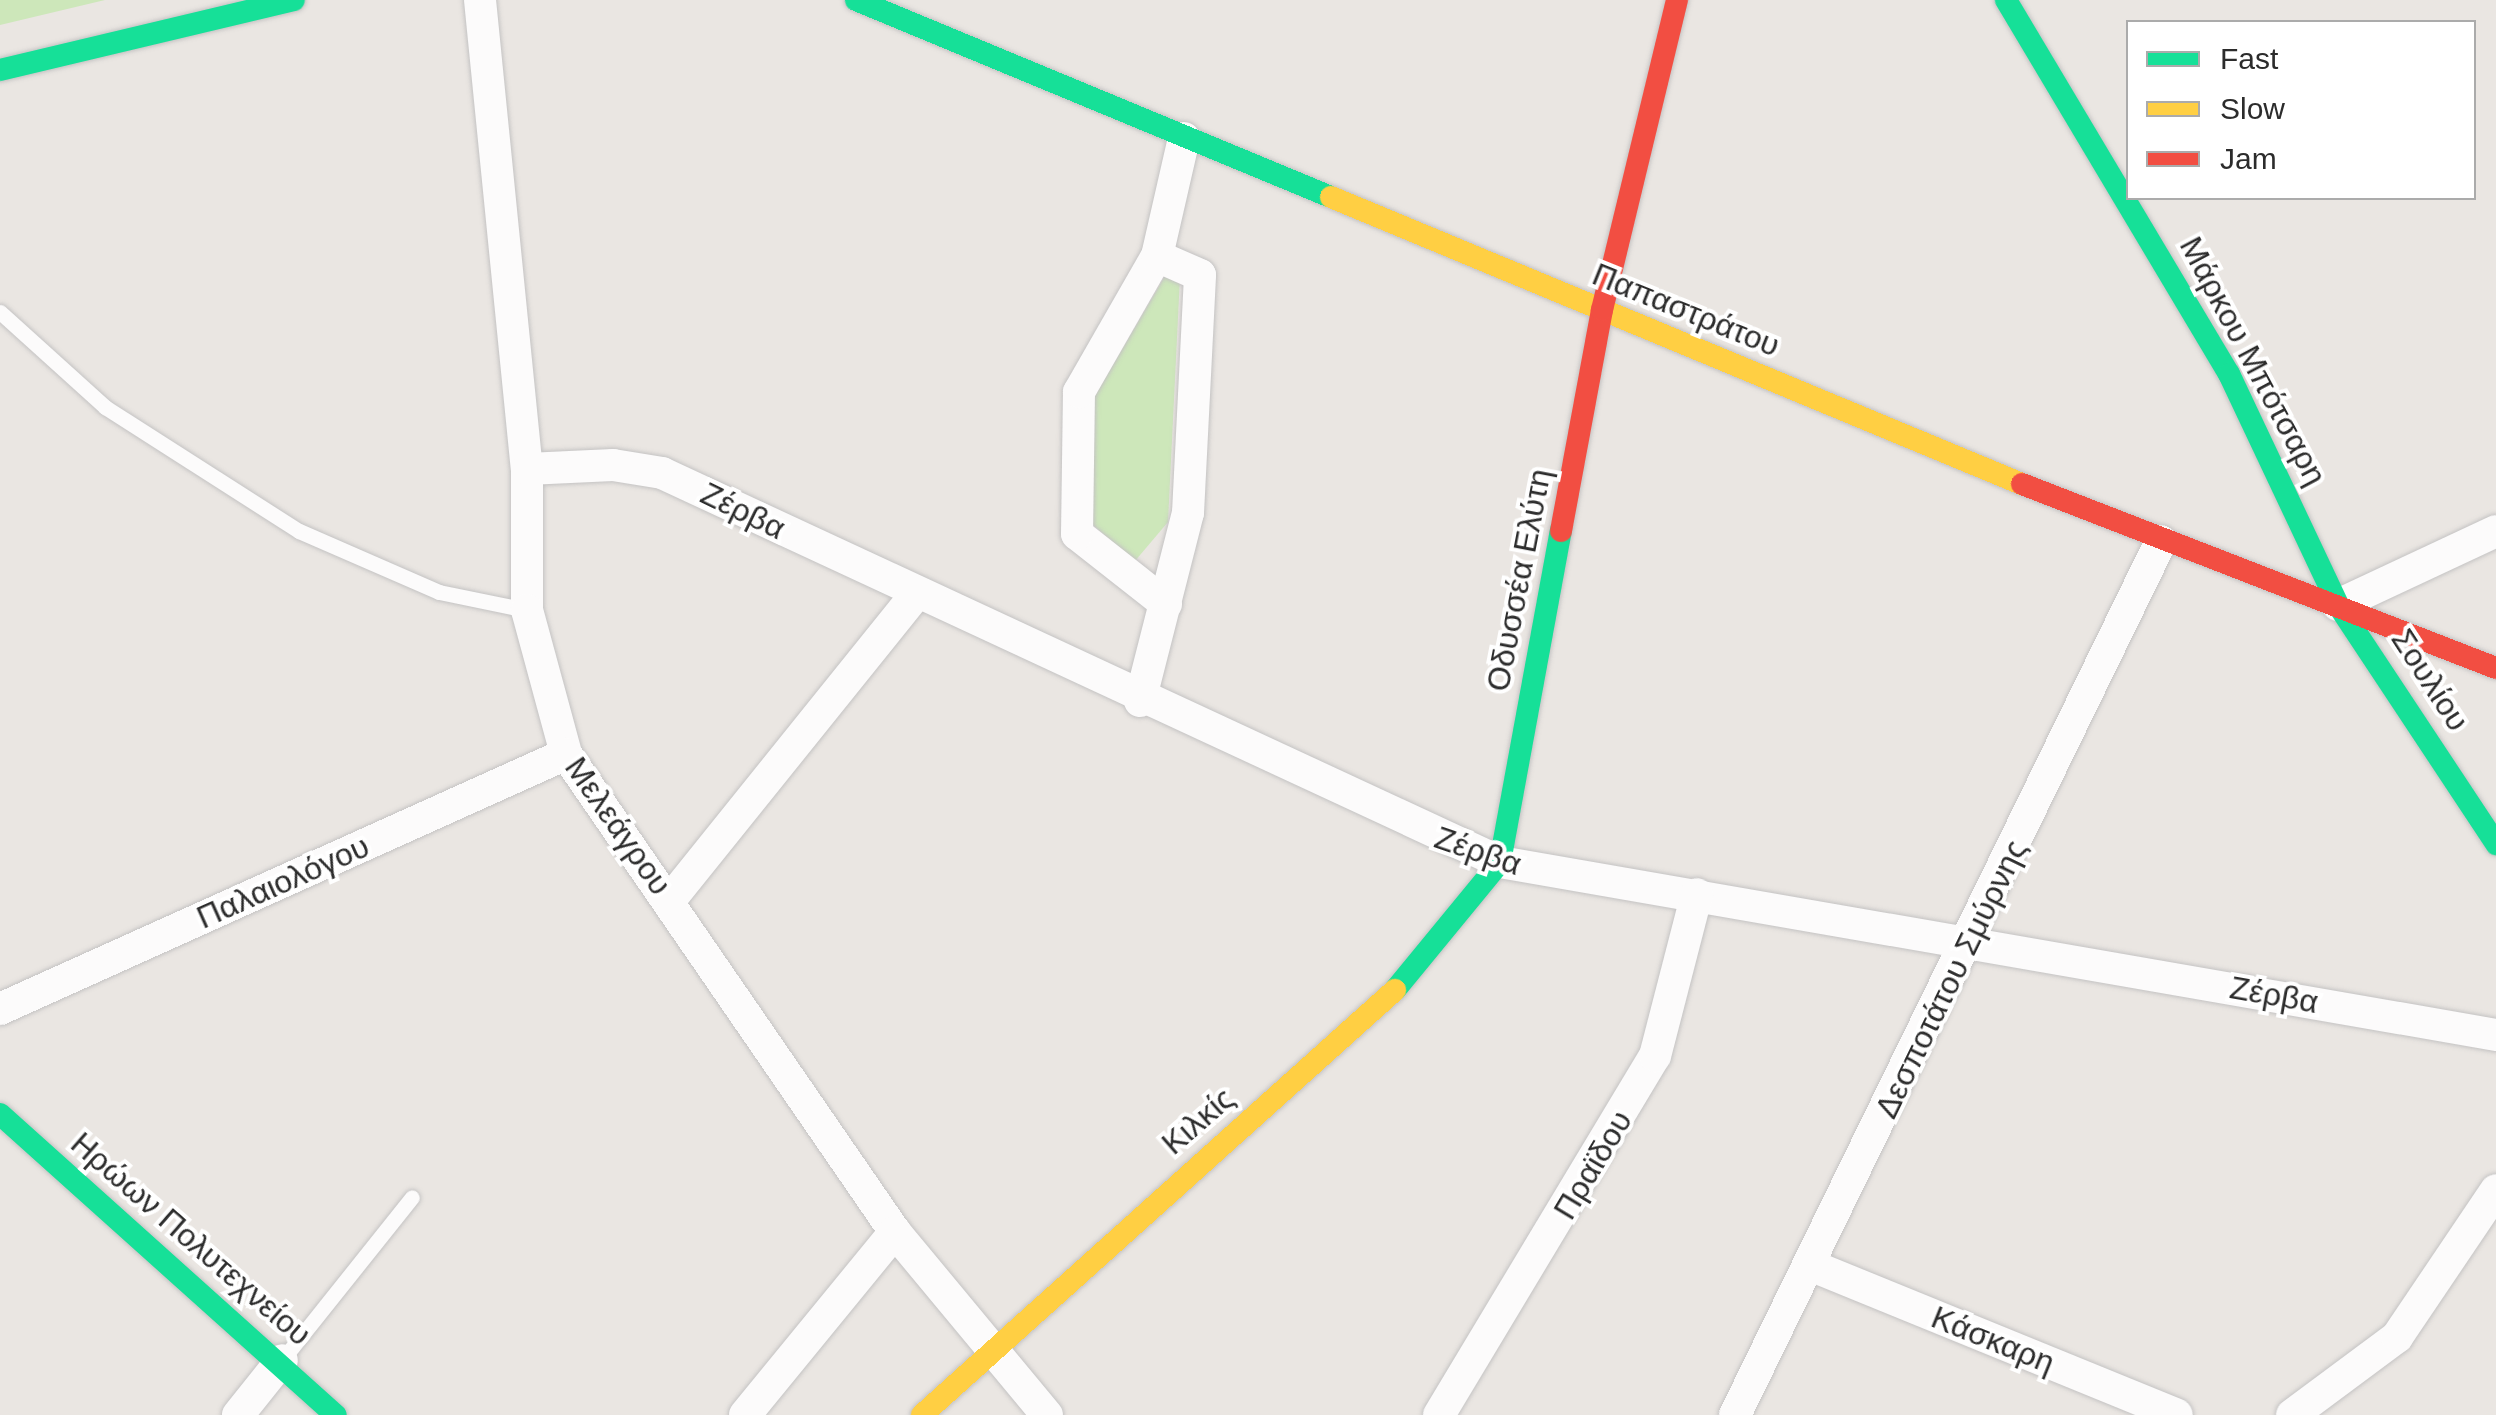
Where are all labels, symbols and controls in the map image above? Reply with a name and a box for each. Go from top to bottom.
legend [2126,20,2476,200]
text: Fast [2220,42,2278,75]
text: Slow [2220,92,2285,125]
text: Jam [2220,142,2277,175]
street label: Μάρκου Μπότσαρη [2171,230,2335,492]
street label: Παπαστράτου [1587,255,1785,365]
street label: Οδυσσέα Ελύτη [1479,465,1559,695]
street label: Ζέρβα [695,474,791,548]
street label: Σουλίου [2383,622,2477,738]
street label: Μελεάγρου [557,750,679,902]
street label: Ζέρβα [1430,818,1526,884]
street label: Παλαιολόγου [191,827,375,937]
street label: Δεσποτάτου Σμύρνης [1867,834,2035,1124]
street label: Ζέρβα [2227,968,2321,1022]
street label: Κιλκίς [1154,1079,1242,1163]
street label: Πραϊδου [1546,1104,1640,1226]
street label: Ηρώων Πολυτεχνείου [63,1124,319,1354]
street label: Κάσκαρη [1926,1298,2060,1382]

